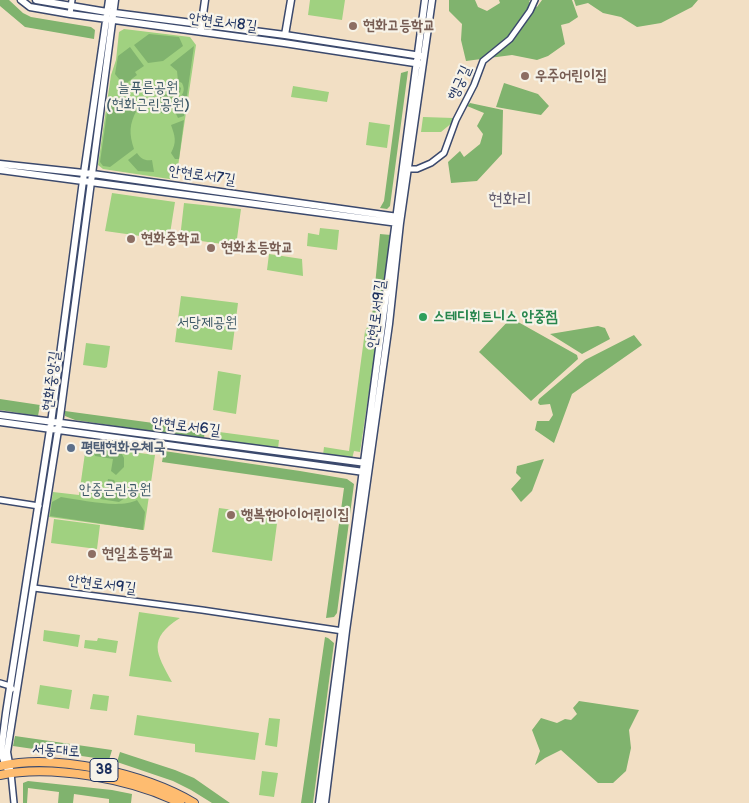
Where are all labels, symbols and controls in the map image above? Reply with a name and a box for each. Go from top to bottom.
street label: 안현로서8길 [188,10,258,36]
place label: 현화고등학교 [363,17,435,35]
marker: 현화고등학교 [347,20,359,32]
street label: 행궁길 [444,63,476,103]
place label: 우주어린이집 [535,67,607,85]
marker: 우주어린이집 [519,70,531,82]
park label: 늘푸른공원 (현화근린공원) [106,79,190,114]
street label: 안현로서7길 [167,162,237,190]
district label: 현화리 [488,189,532,211]
place label: 현화중학교 [141,230,201,248]
marker: 현화중학교 [125,233,137,245]
place label: 현화초등학교 [221,239,293,257]
marker: 현화초등학교 [205,242,217,254]
street label: 안현로서9길 [364,279,390,349]
place label: 스테디휘트니스 안중점 [433,308,558,326]
marker: 스테디휘트니스 안중점 [417,311,429,323]
park label: 서당제공원 [177,314,237,332]
street label: 현화중앙길 [39,350,65,412]
street label: 안현로서6길 [150,414,222,440]
place label: 평택현화우체국 [81,439,165,457]
marker: 평택현화우체국 [65,442,77,454]
park label: 안중근린공원 [79,481,151,499]
place label: 행복한아이어린이집 [241,506,350,524]
marker: 행복한아이어린이집 [225,509,237,521]
place label: 현일초등학교 [102,545,174,563]
marker: 현일초등학교 [86,548,98,560]
street label: 안현로서9길 [67,572,137,598]
street label: 서동대로 [31,741,81,761]
road number: 38 [90,758,118,782]

